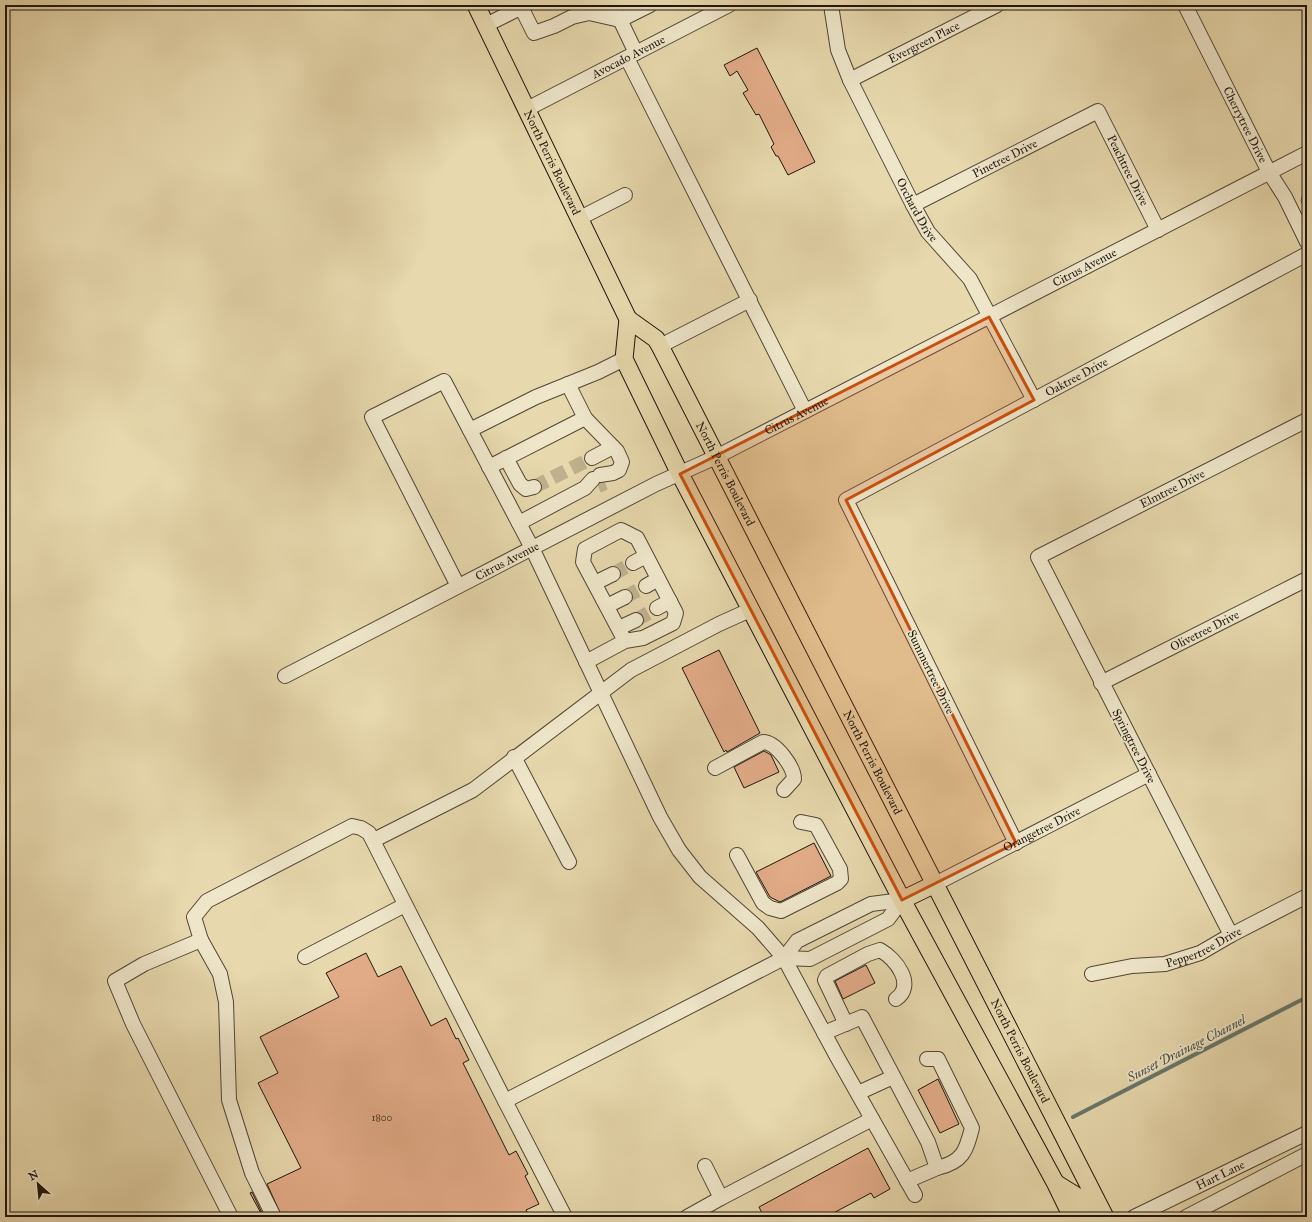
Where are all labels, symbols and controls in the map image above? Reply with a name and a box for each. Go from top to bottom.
street label: Evergreen Place [886,18,962,66]
street label: Avocado Avenue [589,32,667,82]
street label: Cherrytree Drive [1220,84,1270,165]
street label: North Perris Boulevard [521,108,584,217]
street label: Peachtree Drive [1104,133,1152,208]
street label: Pinetree Drive [970,136,1040,181]
street label: Orchard Drive [893,176,940,245]
street label: Citrus Avenue [1050,245,1119,290]
street label: Oaktree Drive [1043,355,1110,399]
street label: Citrus Avenue [762,393,831,438]
street label: North Perris Boulevard [693,419,758,528]
street label: Elmtree Drive [1137,466,1207,511]
street label: Citrus Avenue [473,539,541,583]
street label: Olivetree Drive [1168,608,1241,654]
street label: Summertree Drive [905,628,957,716]
street label: Springtree Drive [1108,706,1159,786]
street label: North Perris Boulevard [840,708,905,817]
street label: Orangetree Drive [1001,804,1083,855]
street label: Peppertree Drive [1164,924,1244,970]
street label: North Perris Boulevard [988,997,1052,1105]
water label: Sunset Drainage Channel [1124,1011,1250,1086]
house number: 1800 [372,1112,393,1124]
street label: Hart Lane [1194,1157,1247,1193]
north arrow [18,1164,58,1204]
text: N [27,1167,41,1183]

